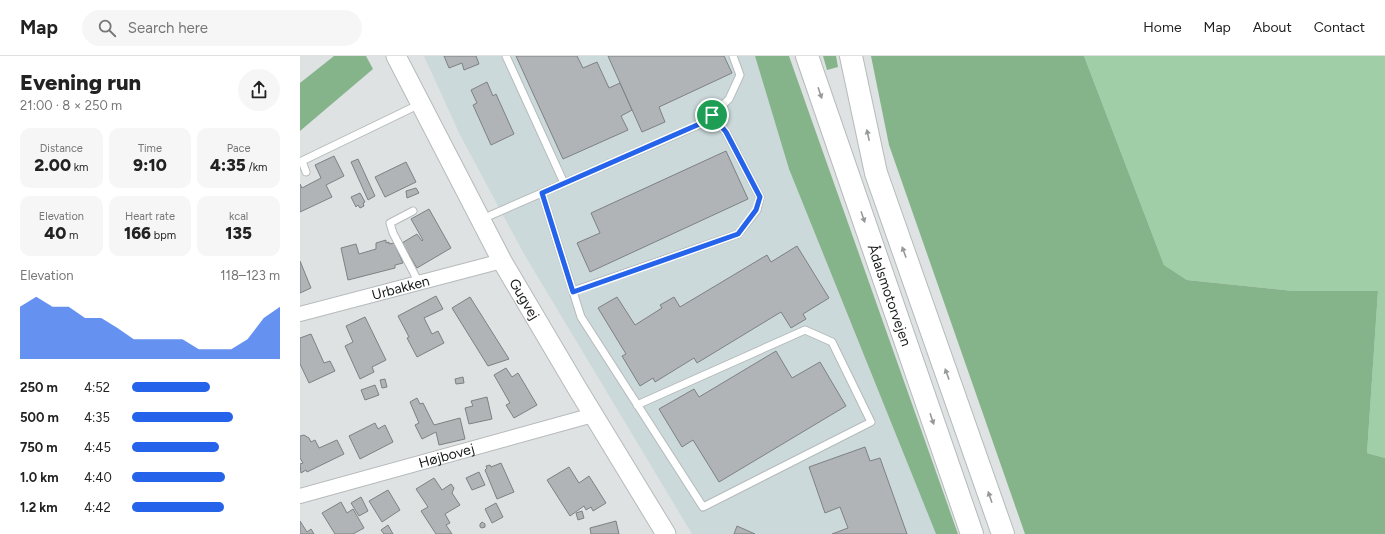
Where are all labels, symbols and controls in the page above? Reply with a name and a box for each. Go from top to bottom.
search box [82,10,362,46]
text: Map [20,16,58,39]
icon: search [96,17,118,39]
text: Search here [128,19,208,37]
text: Home [1143,19,1182,36]
text: Map [1204,19,1231,36]
text: About [1253,19,1292,36]
text: Contact [1314,19,1365,36]
text: Evening run [20,69,141,96]
button: share [238,69,280,111]
one-way arrow [817,87,823,99]
text: 21:00 · 8 × 250 m [20,98,122,113]
pin [695,98,729,132]
icon: arrive [701,104,723,126]
one-way arrow [864,129,870,141]
text: Distance [40,142,83,155]
text: Time [138,142,162,155]
text: Pace [227,142,251,155]
text: 2.00 [34,155,71,175]
text: 9:10 [133,155,167,175]
text: 4:35 [210,155,246,175]
text: km [71,161,88,174]
text: /km [246,161,267,174]
text: Elevation [39,210,84,223]
text: Heart rate [125,210,175,223]
text: kcal [229,210,248,223]
one-way arrow [860,211,866,223]
text: 40 [44,223,66,243]
text: 166 [124,223,151,243]
text: 135 [225,223,252,243]
text: m [66,229,78,242]
text: bpm [151,229,176,242]
street label: Ådalsmotorvejen [864,242,915,349]
one-way arrow [901,246,907,258]
text: Elevation [20,268,73,283]
text: 118–123 m [220,268,280,283]
street label: Urbakken [370,272,432,304]
street label: Gugvej [505,276,543,323]
one-way arrow [944,368,950,380]
text: 250 m [20,380,58,395]
text: 4:52 [84,380,110,395]
text: 500 m [20,410,59,425]
text: 4:35 [84,410,110,425]
one-way arrow [930,414,936,426]
text: 750 m [20,440,58,455]
text: 4:45 [84,440,111,455]
street label: Højbovej [417,440,476,472]
text: 1.0 km [20,470,59,485]
text: 4:40 [84,470,112,485]
one-way arrow [987,491,993,503]
text: 1.2 km [20,500,58,515]
text: 4:42 [84,500,111,515]

